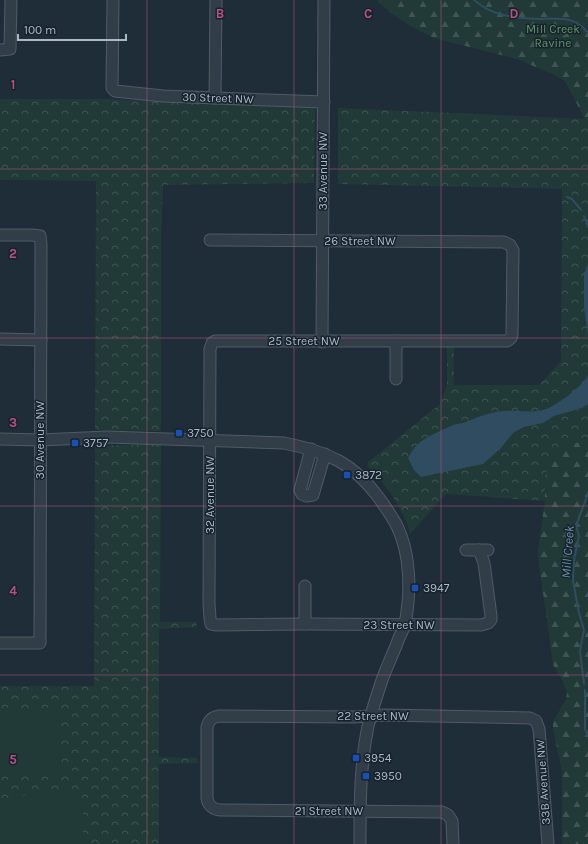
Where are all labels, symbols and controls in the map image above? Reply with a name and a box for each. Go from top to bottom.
text: B [216,6,224,21]
text: C [364,6,372,21]
text: D [510,6,519,21]
scale bar [18,16,126,42]
park label: Mill Creek Ravine [526,22,580,50]
text: 100 m [24,23,56,37]
text: 1 [11,77,15,92]
street label: 30 Street NW [182,90,254,106]
street label: 33 Avenue NW [316,132,330,210]
street label: 26 Street NW [324,234,396,248]
text: 2 [9,246,17,261]
street label: 25 Street NW [268,334,340,348]
street label: 30 Avenue NW [33,401,47,479]
text: 3 [9,415,17,430]
place label: 3750 [187,426,214,440]
marker: 3750 [174,428,184,438]
place label: 3757 [83,436,108,450]
marker: 3757 [70,438,80,448]
street label: 32 Avenue NW [203,456,217,534]
place label: 3872 [355,468,382,482]
marker: 3872 [342,470,352,480]
water label: Mill Creek [558,525,577,579]
place label: 3947 [423,581,450,595]
text: 4 [9,583,17,598]
marker: 3947 [410,583,420,593]
street label: 23 Street NW [363,618,435,632]
street label: 22 Street NW [337,709,409,723]
street label: 33B Avenue NW [533,738,553,825]
place label: 3954 [364,751,392,765]
text: 5 [9,752,17,767]
marker: 3954 [351,753,361,763]
place label: 3950 [374,769,402,783]
marker: 3950 [361,771,371,781]
street label: 21 Street NW [295,804,364,818]

